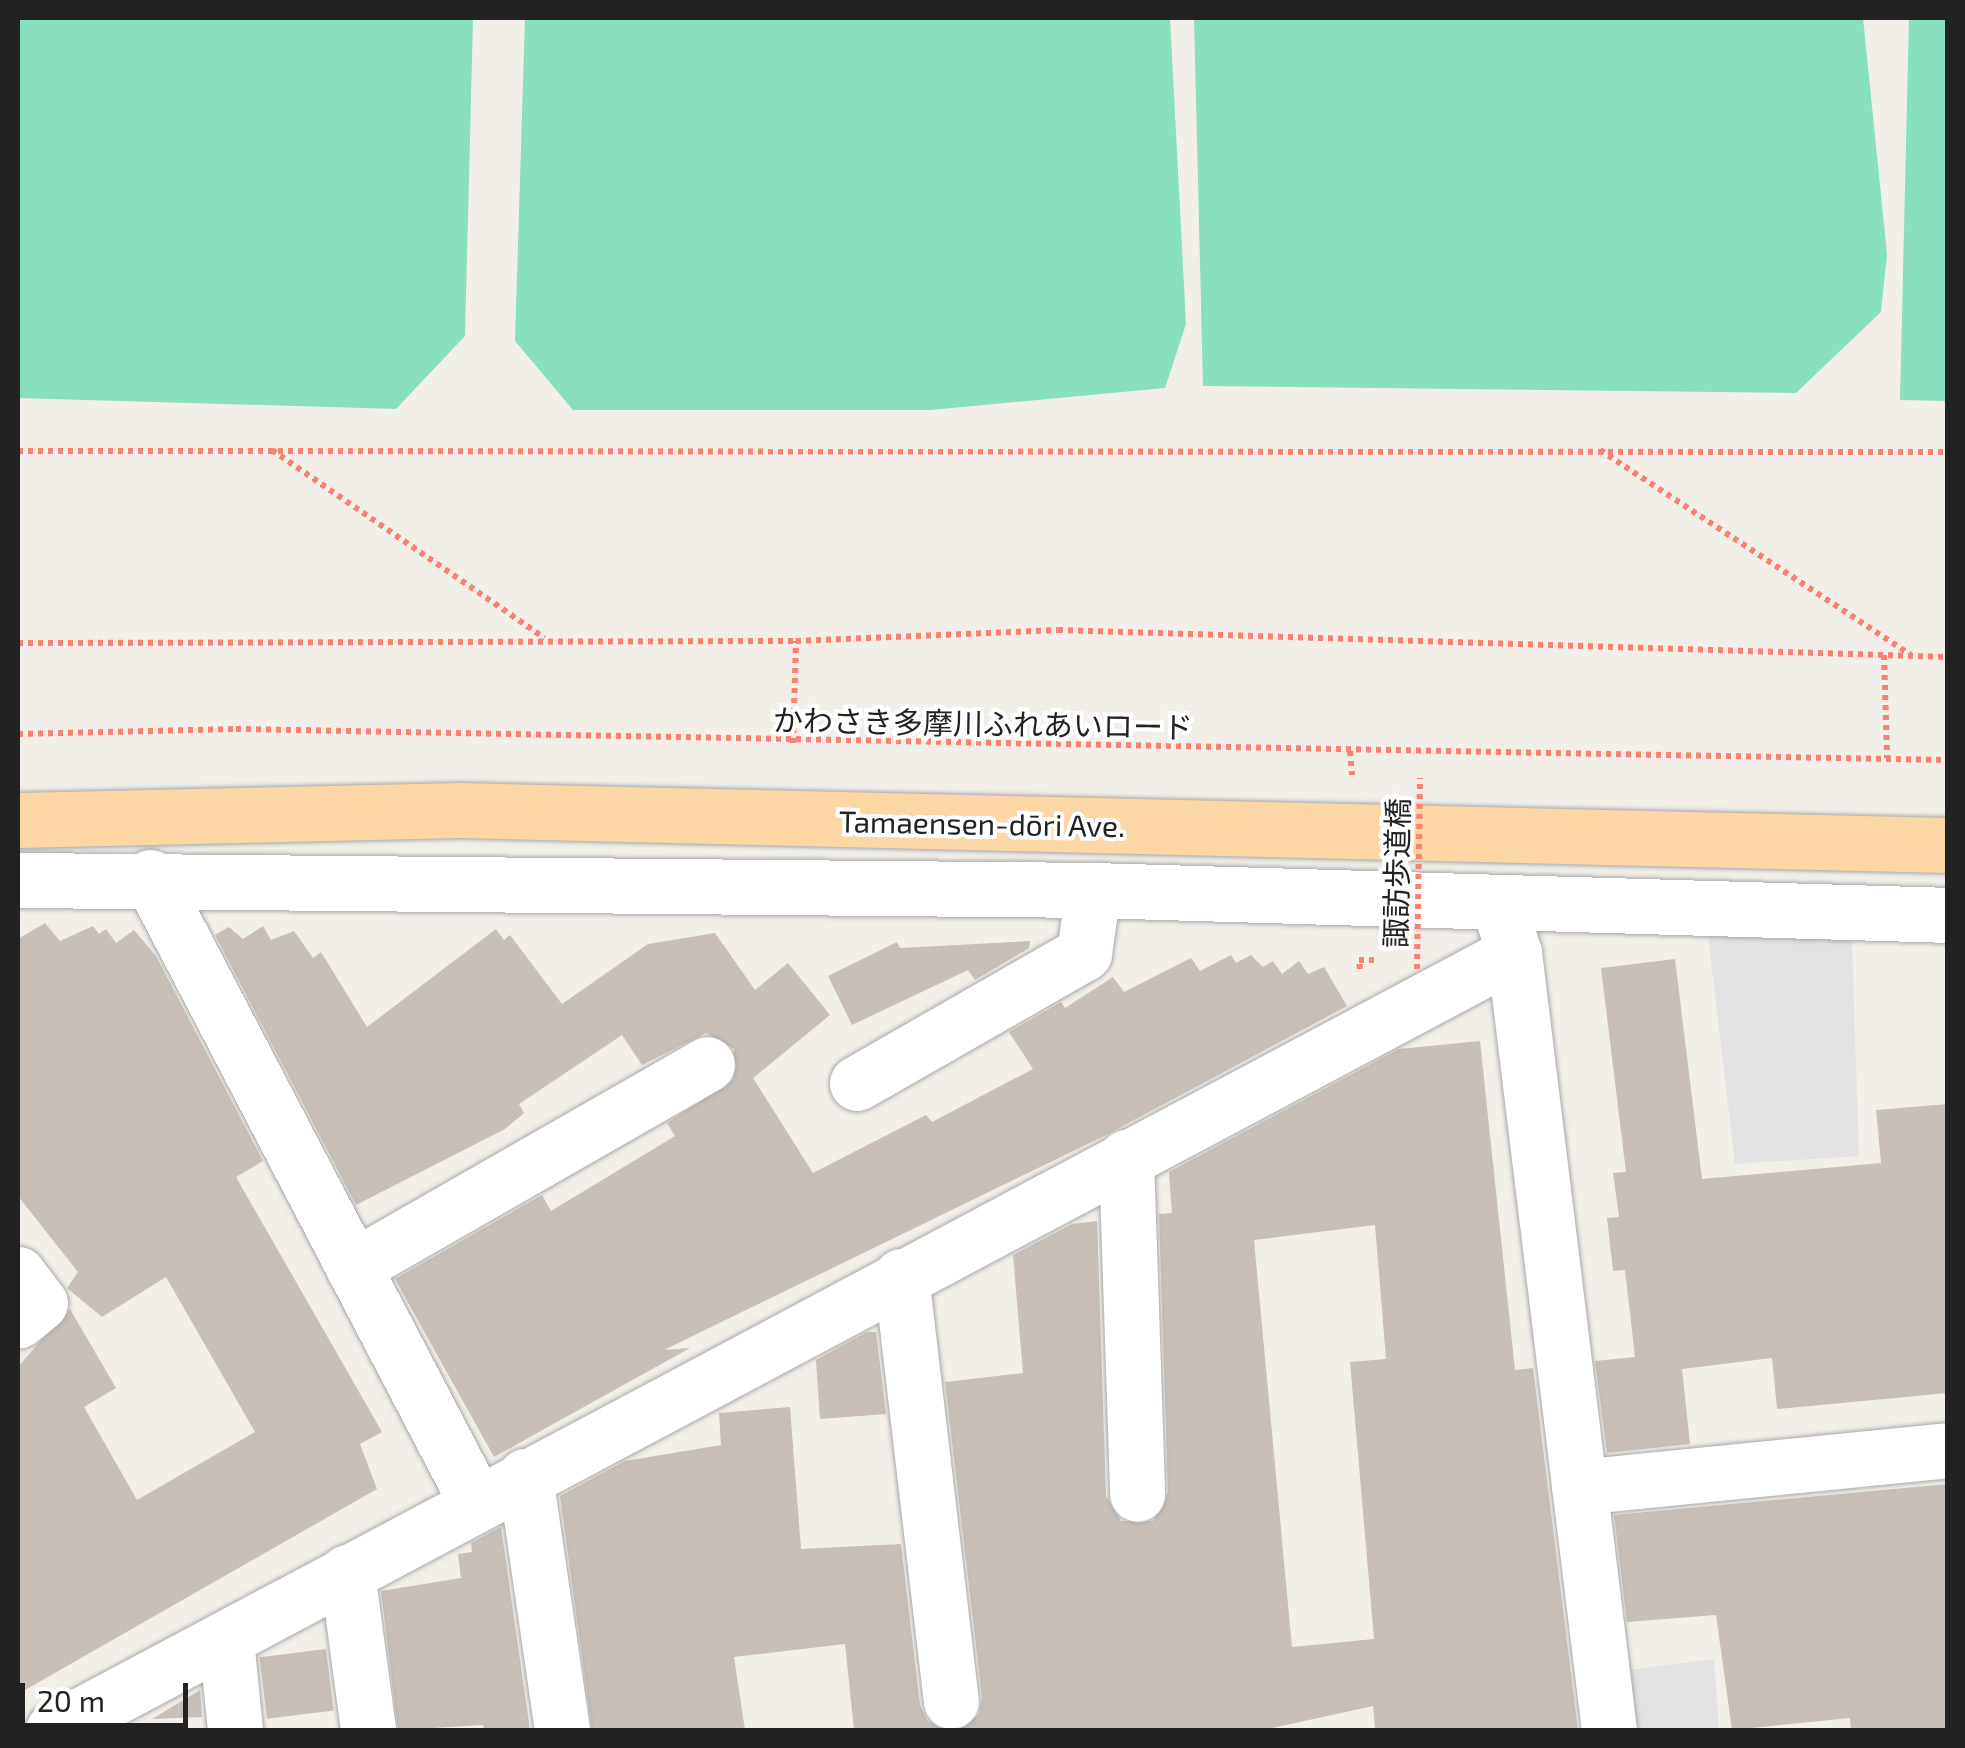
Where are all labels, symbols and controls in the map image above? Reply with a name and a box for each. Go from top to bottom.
street label: かわさき多摩川ふれあいロード [773,701,1193,745]
street label: 諏訪歩道橋 [1377,798,1415,948]
street label: Tamaensen-dōri Ave. [838,803,1126,843]
scale bar [25,1663,192,1725]
text: 20 m [37,1682,105,1718]

